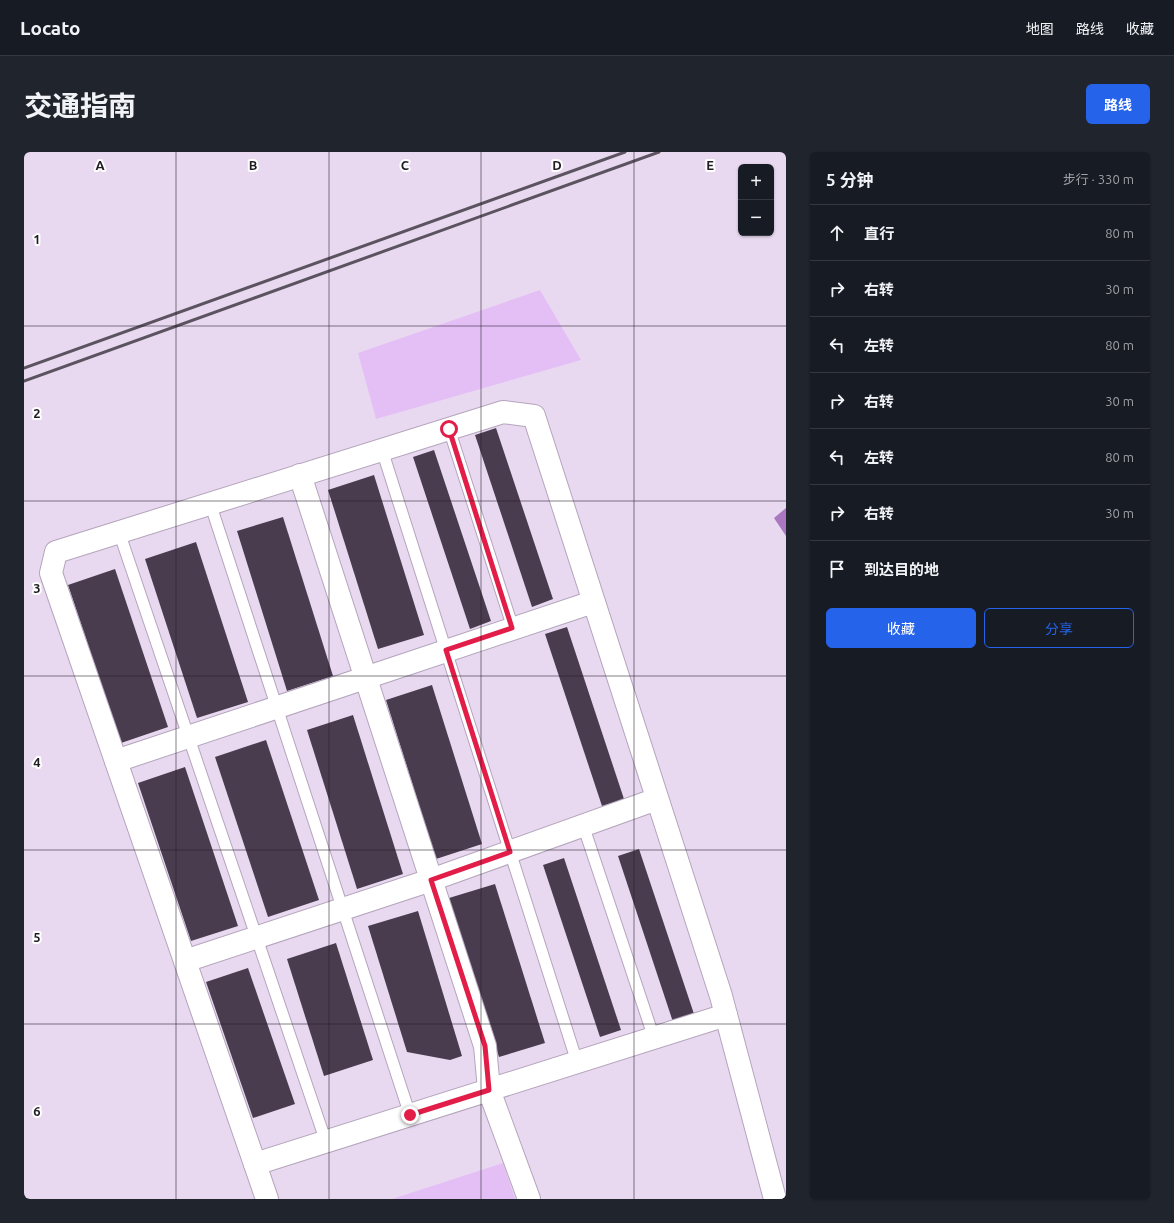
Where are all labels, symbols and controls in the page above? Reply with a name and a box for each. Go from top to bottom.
text: Locato [20,17,81,39]
text: 地图 [1026,21,1054,37]
text: 路线 [1076,21,1104,37]
text: 收藏 [1126,21,1154,37]
button: 路线 [1086,84,1150,124]
text: 交通指南 [24,90,136,121]
text: A [95,158,105,172]
text: B [249,158,258,172]
text: C [401,158,410,172]
text: D [552,158,562,172]
text: E [706,158,714,172]
map controls [738,164,774,236]
button: + [738,164,774,200]
text: 5 分钟 [826,170,874,189]
text: 步行 · 330 m [1063,172,1134,186]
button: − [738,200,774,236]
icon: ahead [826,222,848,244]
text: 直行 [864,225,894,242]
text: 80 m [1105,226,1134,240]
text: 1 [33,232,41,246]
icon: right [826,278,848,300]
text: 右转 [864,281,894,298]
text: 30 m [1105,282,1134,296]
icon: left [826,334,848,356]
text: 左转 [864,337,894,354]
text: 80 m [1105,338,1134,352]
icon: right [826,390,848,412]
text: 右转 [864,393,894,410]
text: 30 m [1105,394,1134,408]
text: 2 [33,406,41,420]
route start [440,420,458,438]
icon: left [826,446,848,468]
text: 左转 [864,449,894,466]
text: 80 m [1105,450,1134,464]
icon: right [826,502,848,524]
text: 右转 [864,505,894,522]
text: 30 m [1105,506,1134,520]
icon: arrive [826,558,848,580]
text: 到达目的地 [864,561,939,578]
text: 3 [33,581,41,595]
button: 收藏 [826,608,976,648]
button: 分享 [984,608,1134,648]
text: 4 [33,755,41,769]
text: 5 [33,930,41,944]
text: 6 [33,1104,41,1118]
route end [401,1106,419,1124]

